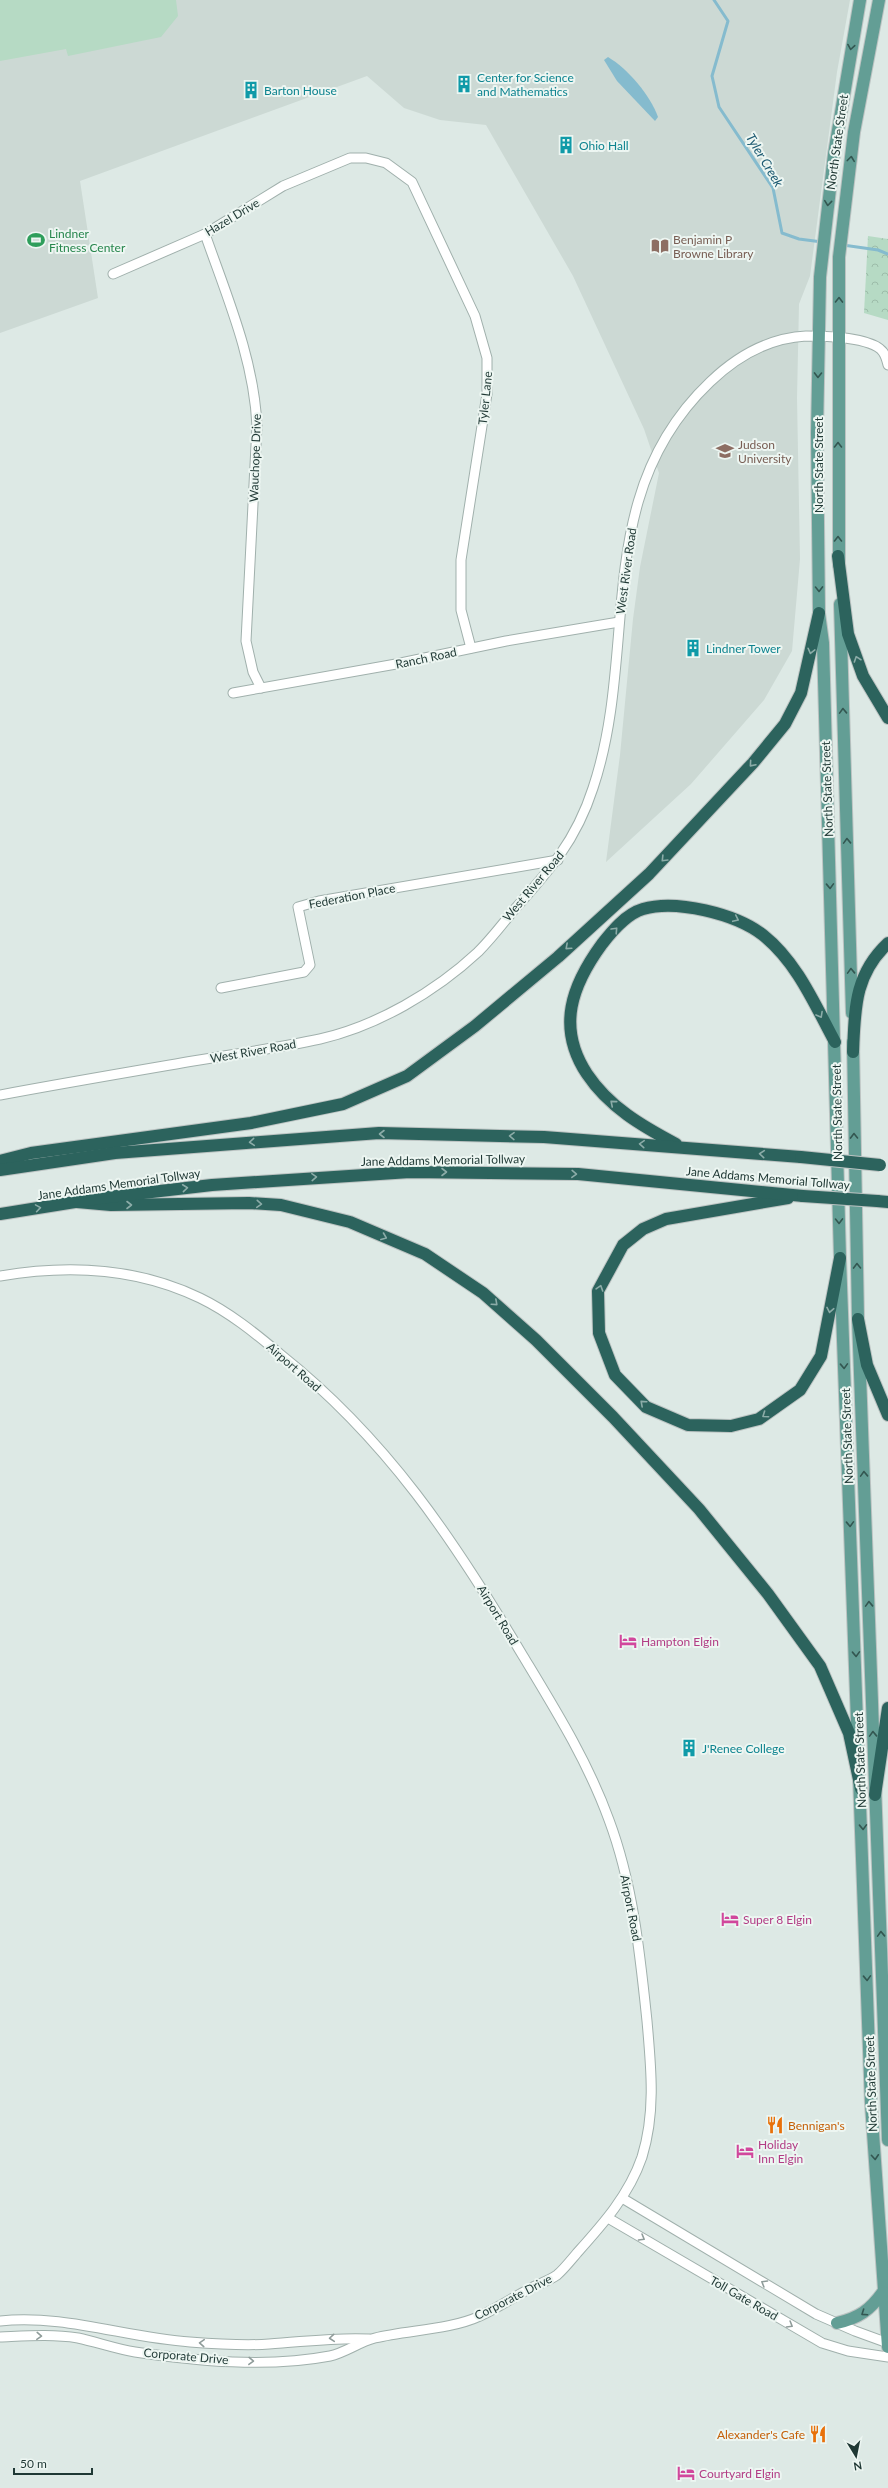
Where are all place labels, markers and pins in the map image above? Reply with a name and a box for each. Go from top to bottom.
place label: Center for Science and Mathematics [477,70,574,99]
building icon: Center for Science and Mathematics [454,74,474,94]
building icon: Barton House [241,80,261,100]
place label: Barton House [264,83,337,98]
building icon: Ohio Hall [556,135,576,155]
place label: Ohio Hall [579,138,629,153]
place label: Lindner Fitness Center [49,226,126,255]
sports icon: Lindner Fitness Center [26,230,46,250]
place label: Benjamin P Browne Library [673,232,754,261]
library icon: Benjamin P Browne Library [650,236,670,256]
place label: Judson University [738,437,792,466]
school or university icon: Judson University [715,441,735,461]
building icon: Lindner Tower [683,638,703,658]
place label: Lindner Tower [706,641,781,656]
hotel icon: Hampton Elgin [618,1631,638,1651]
place label: Hampton Elgin [641,1634,719,1649]
building icon: J'Renee College [679,1738,699,1758]
place label: J'Renee College [702,1741,785,1756]
hotel icon: Super 8 Elgin [720,1909,740,1929]
place label: Super 8 Elgin [743,1912,812,1927]
restaurant icon: Bennigan's [765,2115,785,2135]
place label: Bennigan's [788,2118,845,2133]
place label: Holiday Inn Elgin [758,2137,803,2166]
hotel icon: Holiday Inn Elgin [735,2141,755,2161]
restaurant icon: Alexander's Cafe [808,2424,828,2444]
place label: Alexander's Cafe [717,2427,805,2442]
hotel icon: Courtyard Elgin [676,2463,696,2483]
place label: Courtyard Elgin [699,2466,781,2481]

